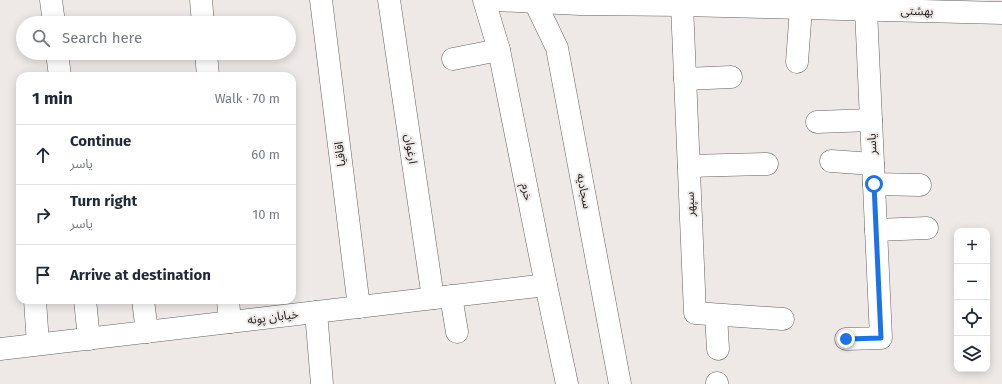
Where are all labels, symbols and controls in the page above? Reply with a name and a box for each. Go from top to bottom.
street label: بهشتی [900,4,934,18]
search box [16,16,296,60]
icon: search [30,27,52,49]
text: Search here [62,29,142,47]
text: 1 min [32,88,73,109]
text: Walk · 70 m [215,91,280,106]
text: Continue [70,132,131,150]
street label: ارغوان [402,133,420,165]
street label: یاسر [865,133,879,156]
street label: اقاقیا [332,141,349,167]
icon: ahead [32,144,54,166]
text: 60 m [251,147,280,162]
text: یاسر [70,156,93,171]
street label: سجادیه [574,172,594,210]
route start [865,175,883,193]
street label: خرم [517,182,536,202]
street label: سپهر [683,191,699,218]
text: Turn right [70,192,137,210]
icon: right [32,204,54,226]
text: 10 m [253,207,280,222]
text: یاسر [70,216,93,231]
map controls [954,228,990,372]
button: + [954,228,990,264]
icon: arrive [32,264,54,286]
button: − [954,264,990,300]
text: Arrive at destination [70,266,211,284]
button: locate [954,300,990,336]
street label: خیابان پونه [247,307,300,328]
route end [837,330,855,348]
button: layers [954,336,990,372]

